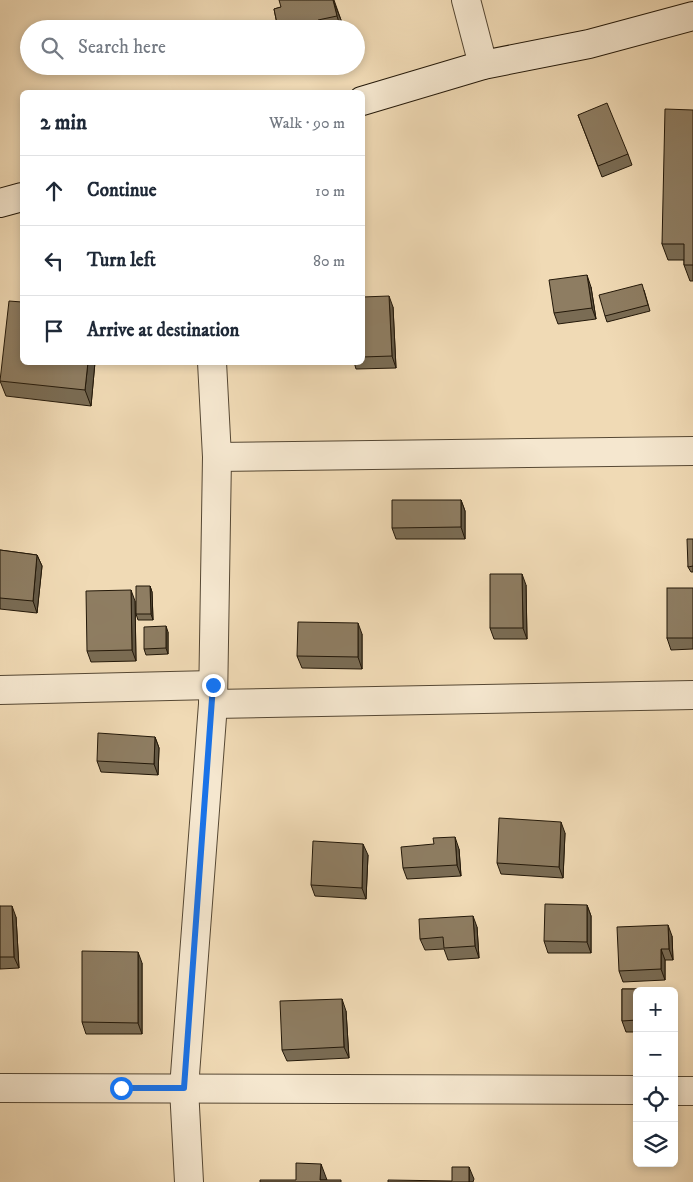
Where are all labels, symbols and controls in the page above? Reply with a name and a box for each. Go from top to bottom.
search box [20,20,365,75]
icon: search [38,34,66,62]
text: Search here [78,36,166,59]
text: 2 min [40,110,87,136]
text: Walk · 90 m [269,113,345,133]
icon: ahead [40,177,68,205]
text: Continue [87,179,157,202]
text: 10 m [315,181,345,201]
icon: left [40,247,68,275]
text: Turn left [87,249,156,272]
text: 80 m [313,251,345,271]
icon: arrive [40,317,68,345]
text: Arrive at destination [87,319,239,342]
route end [202,674,225,697]
map controls [633,987,678,1167]
button: + [633,987,678,1032]
button: − [633,1032,678,1077]
route start [110,1077,133,1100]
button: locate [633,1077,678,1122]
button: layers [633,1122,678,1167]

